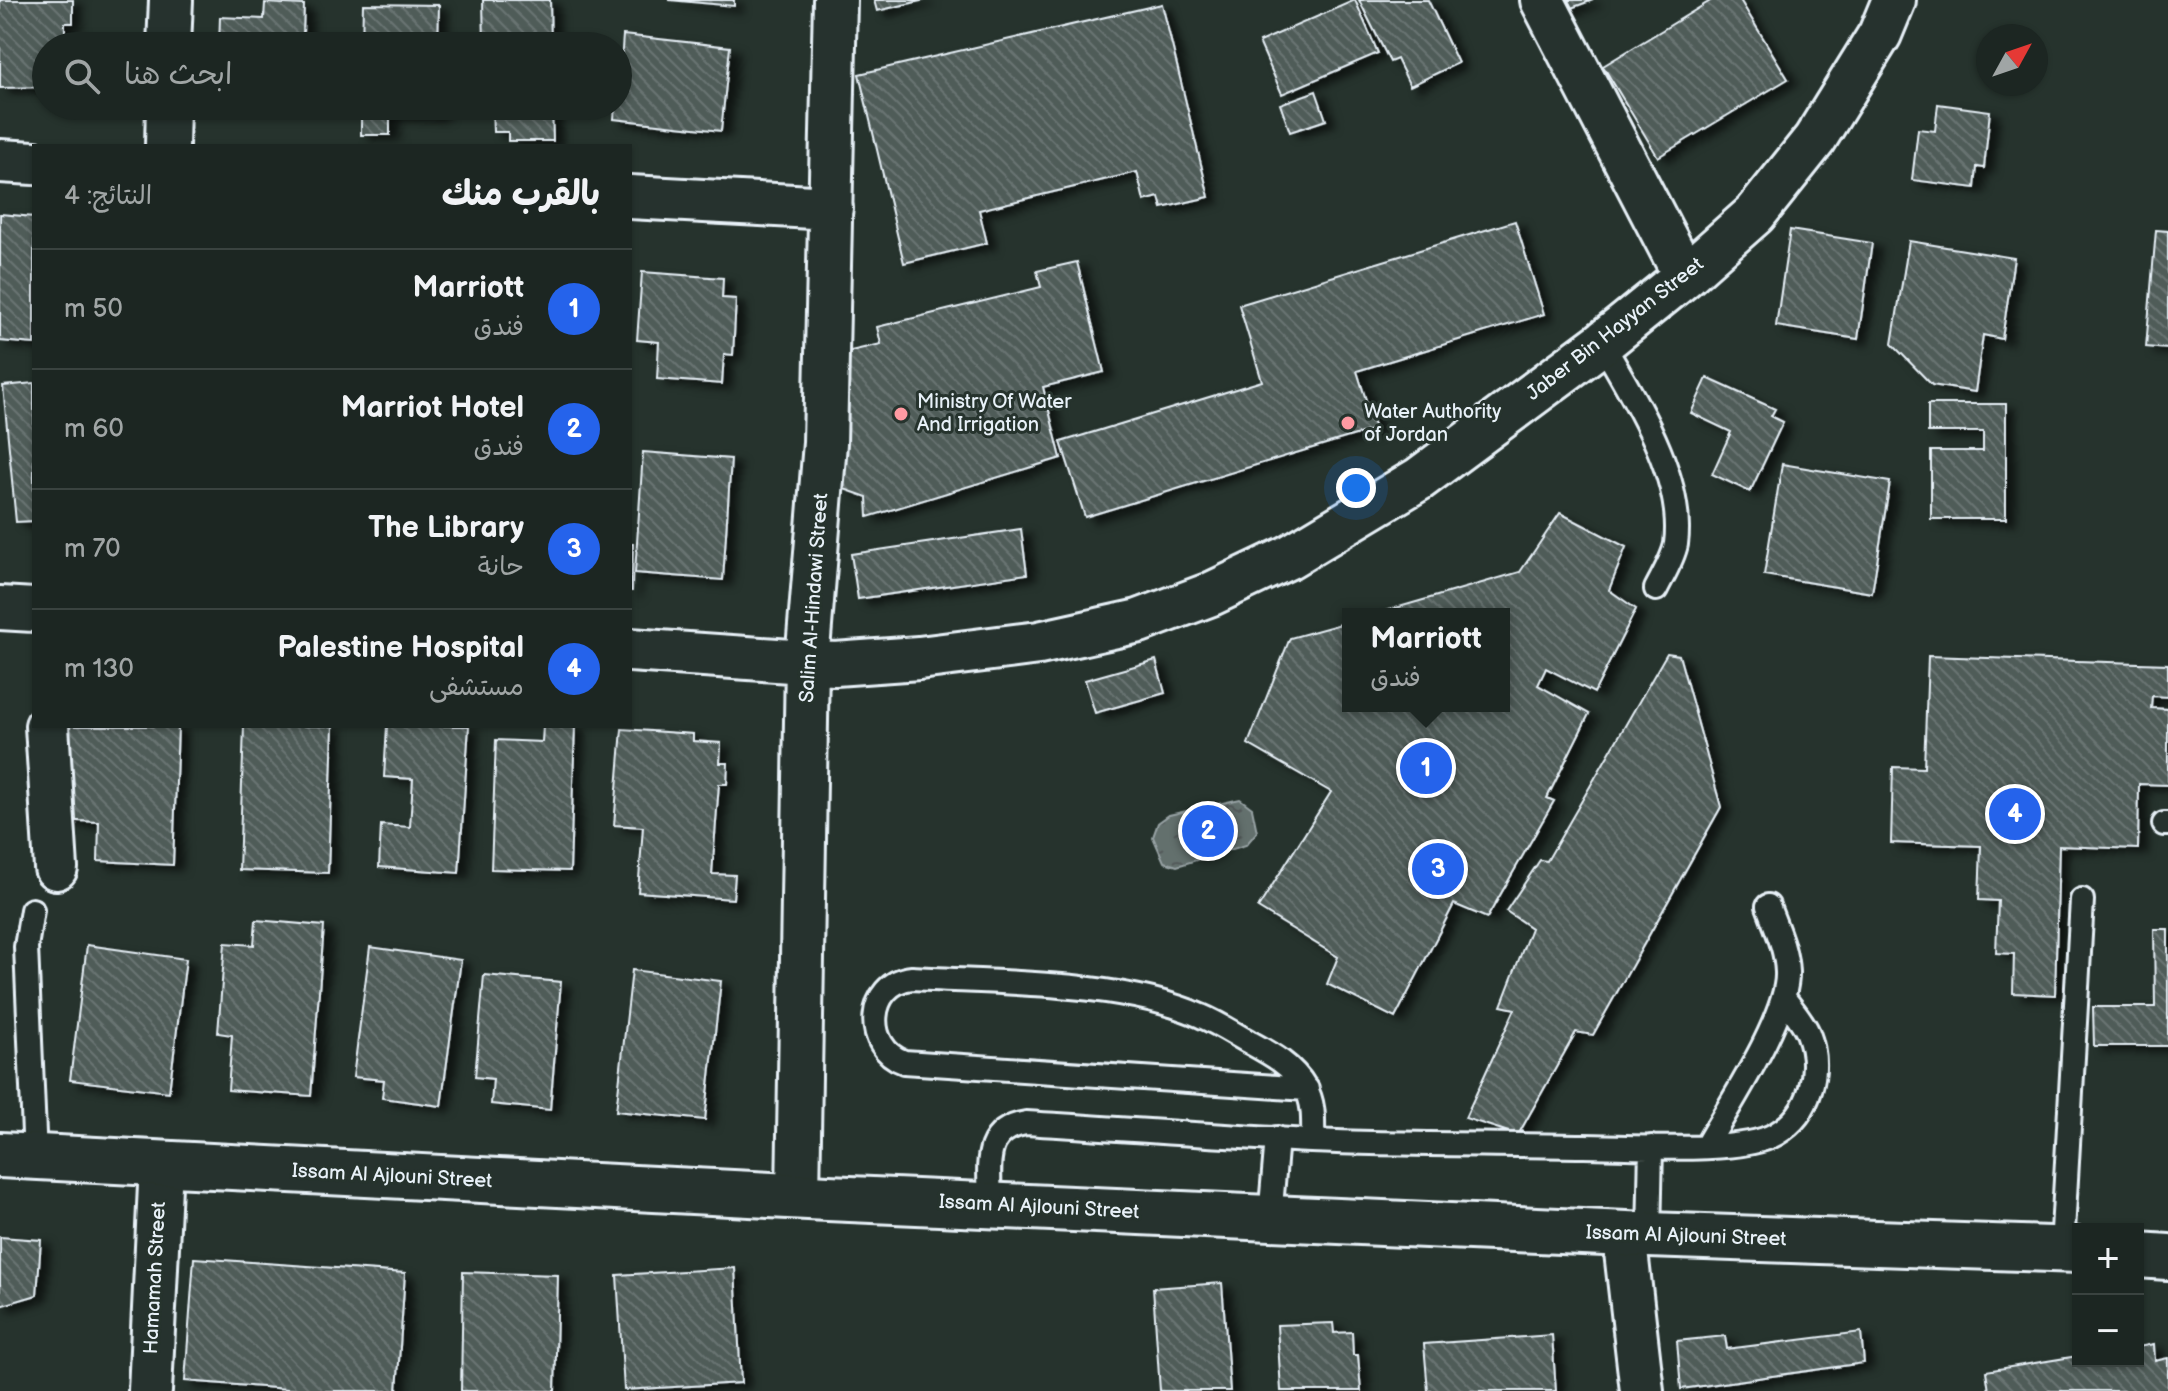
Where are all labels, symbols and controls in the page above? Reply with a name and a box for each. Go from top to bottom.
north arrow [1976,24,2048,96]
search box [32,32,632,120]
icon: search [60,54,104,98]
text: ابحث هنا [124,57,232,93]
text: بالقرب منك [442,174,600,215]
text: النتائج: 4 [64,181,152,212]
street label: Jaber Bin Hayyan Street [1522,252,1708,406]
text: Marriott [412,270,524,306]
text: 50 m [64,294,123,325]
text: 1 [569,294,579,325]
text: فندق [473,312,524,343]
text: Marriot Hotel [341,390,524,426]
place label: Ministry Of Water And Irrigation [917,390,1072,437]
place label: Water Authority of Jordan [1364,400,1501,447]
marker: Ministry Of Water And Irrigation [892,405,910,423]
text: 60 m [64,414,124,445]
text: 2 [566,414,582,445]
marker: Water Authority of Jordan [1339,414,1357,432]
text: فندق [473,432,524,463]
your location [1336,468,1376,508]
street label: Salim Al-Hindawi Street [795,492,833,704]
text: The Library [368,510,524,546]
text: 70 m [64,534,121,565]
text: 3 [566,534,582,565]
text: حانة [478,552,524,583]
popup [1342,608,1510,712]
text: Marriott [1370,621,1482,657]
text: Palestine Hospital [277,630,524,666]
text: 130 m [64,654,134,685]
text: 4 [566,654,582,685]
text: فندق [1370,663,1421,694]
text: مستشفى [429,672,524,703]
pin: 1 [1400,738,1452,798]
pin: 4 [1989,784,2041,844]
pin: 2 [1182,801,1234,861]
pin: 3 [1412,839,1464,899]
street label: Issam Al Ajlouni Street [291,1159,493,1193]
street label: Issam Al Ajlouni Street [938,1190,1140,1224]
street label: Hamamah Street [139,1201,171,1355]
street label: Issam Al Ajlouni Street [1585,1221,1787,1251]
map controls [2072,1223,2144,1367]
button: + [2072,1223,2144,1295]
button: − [2072,1295,2144,1367]

